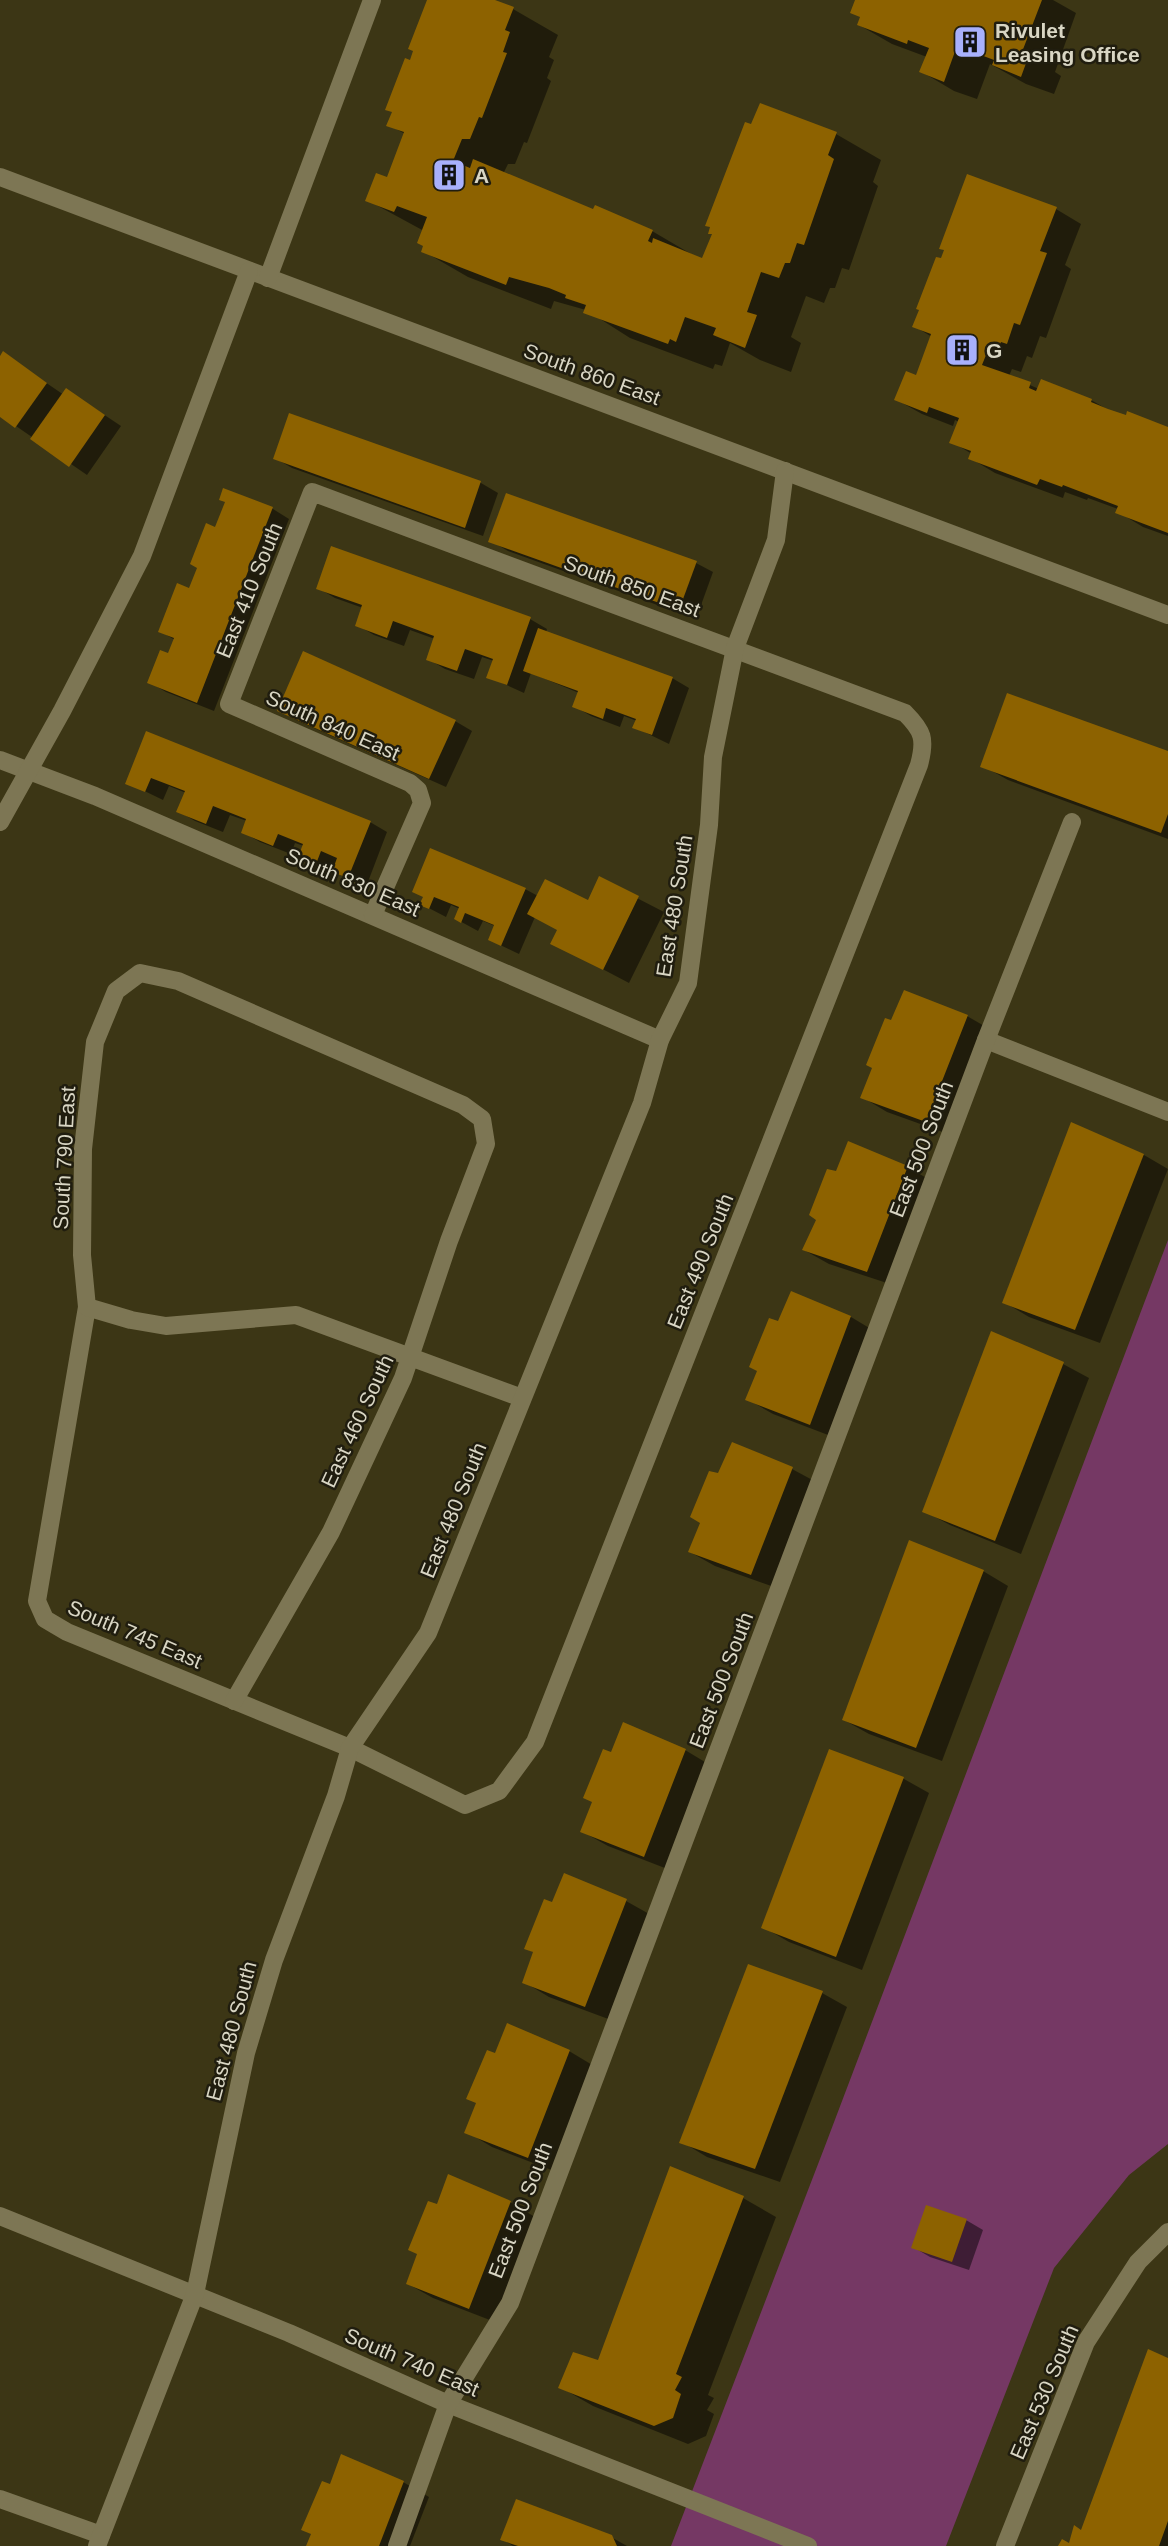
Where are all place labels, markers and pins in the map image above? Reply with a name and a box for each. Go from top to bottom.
place label: Rivulet Leasing Office [995,19,1140,66]
building icon: Rivulet Leasing Office [951,23,989,61]
building icon: A [430,156,468,194]
place label: A [474,164,489,187]
building icon: G [943,331,981,369]
place label: G [986,339,1002,362]

